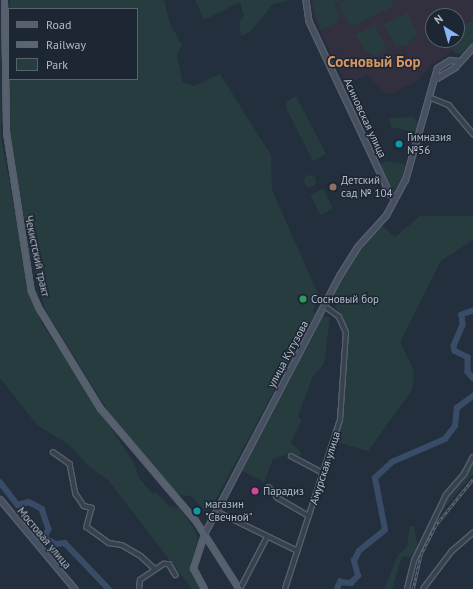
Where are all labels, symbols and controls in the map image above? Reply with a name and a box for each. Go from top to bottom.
legend [8,8,138,80]
north arrow [425,8,465,48]
text: N [431,11,445,27]
text: Road [46,17,71,32]
text: Railway [46,37,86,52]
district label: Сосновый Бор [327,53,421,71]
text: Park [46,57,68,72]
street label: Асиновская улица [341,76,389,160]
place label: Гимназия №56 [407,131,451,157]
marker: Гимназия №56 [394,139,404,149]
place label: Детский сад № 104 [341,174,392,200]
marker: Детский сад № 104 [328,182,338,192]
street label: Чекистский тракт [22,214,52,298]
place label: Сосновый бор [311,292,379,306]
marker: Сосновый бор [298,294,308,304]
street label: улица Кутузова [265,318,311,390]
street label: Амурская улица [307,430,343,506]
place label: Парадиз [263,484,304,498]
marker: Парадиз [250,486,260,496]
place label: магазин "Свечной" [205,498,253,524]
street label: Мостовая улица [14,504,74,572]
marker: магазин "Свечной" [192,506,202,516]

